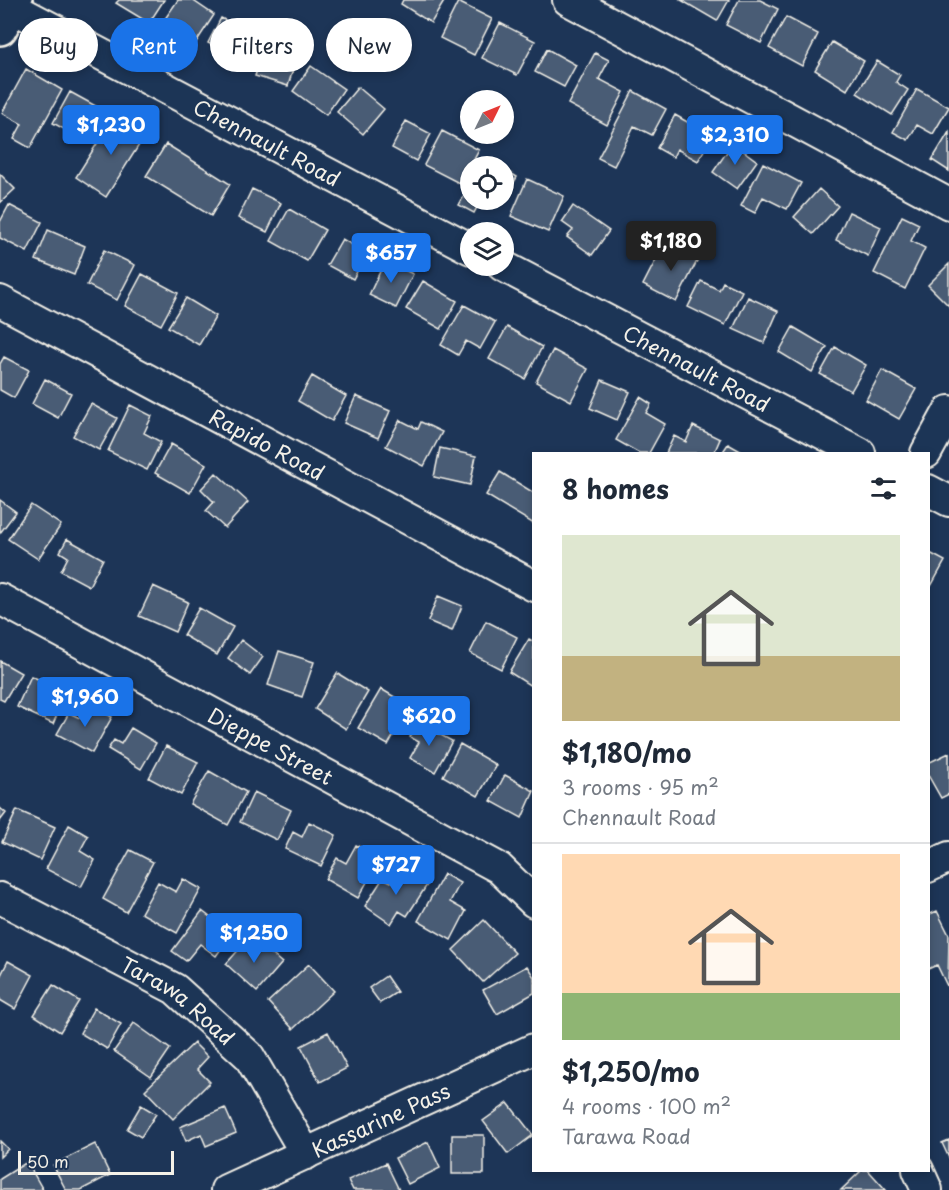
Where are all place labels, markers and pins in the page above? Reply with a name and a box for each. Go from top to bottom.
pin: $1,230 [62,105,160,156]
pin: $2,310 [686,115,784,166]
pin: $1,180 [622,221,720,272]
pin: $657 [355,233,427,284]
pin: $1,960 [36,677,134,728]
pin: $620 [393,696,465,747]
pin: $727 [360,845,432,896]
pin: $1,250 [205,913,303,964]

